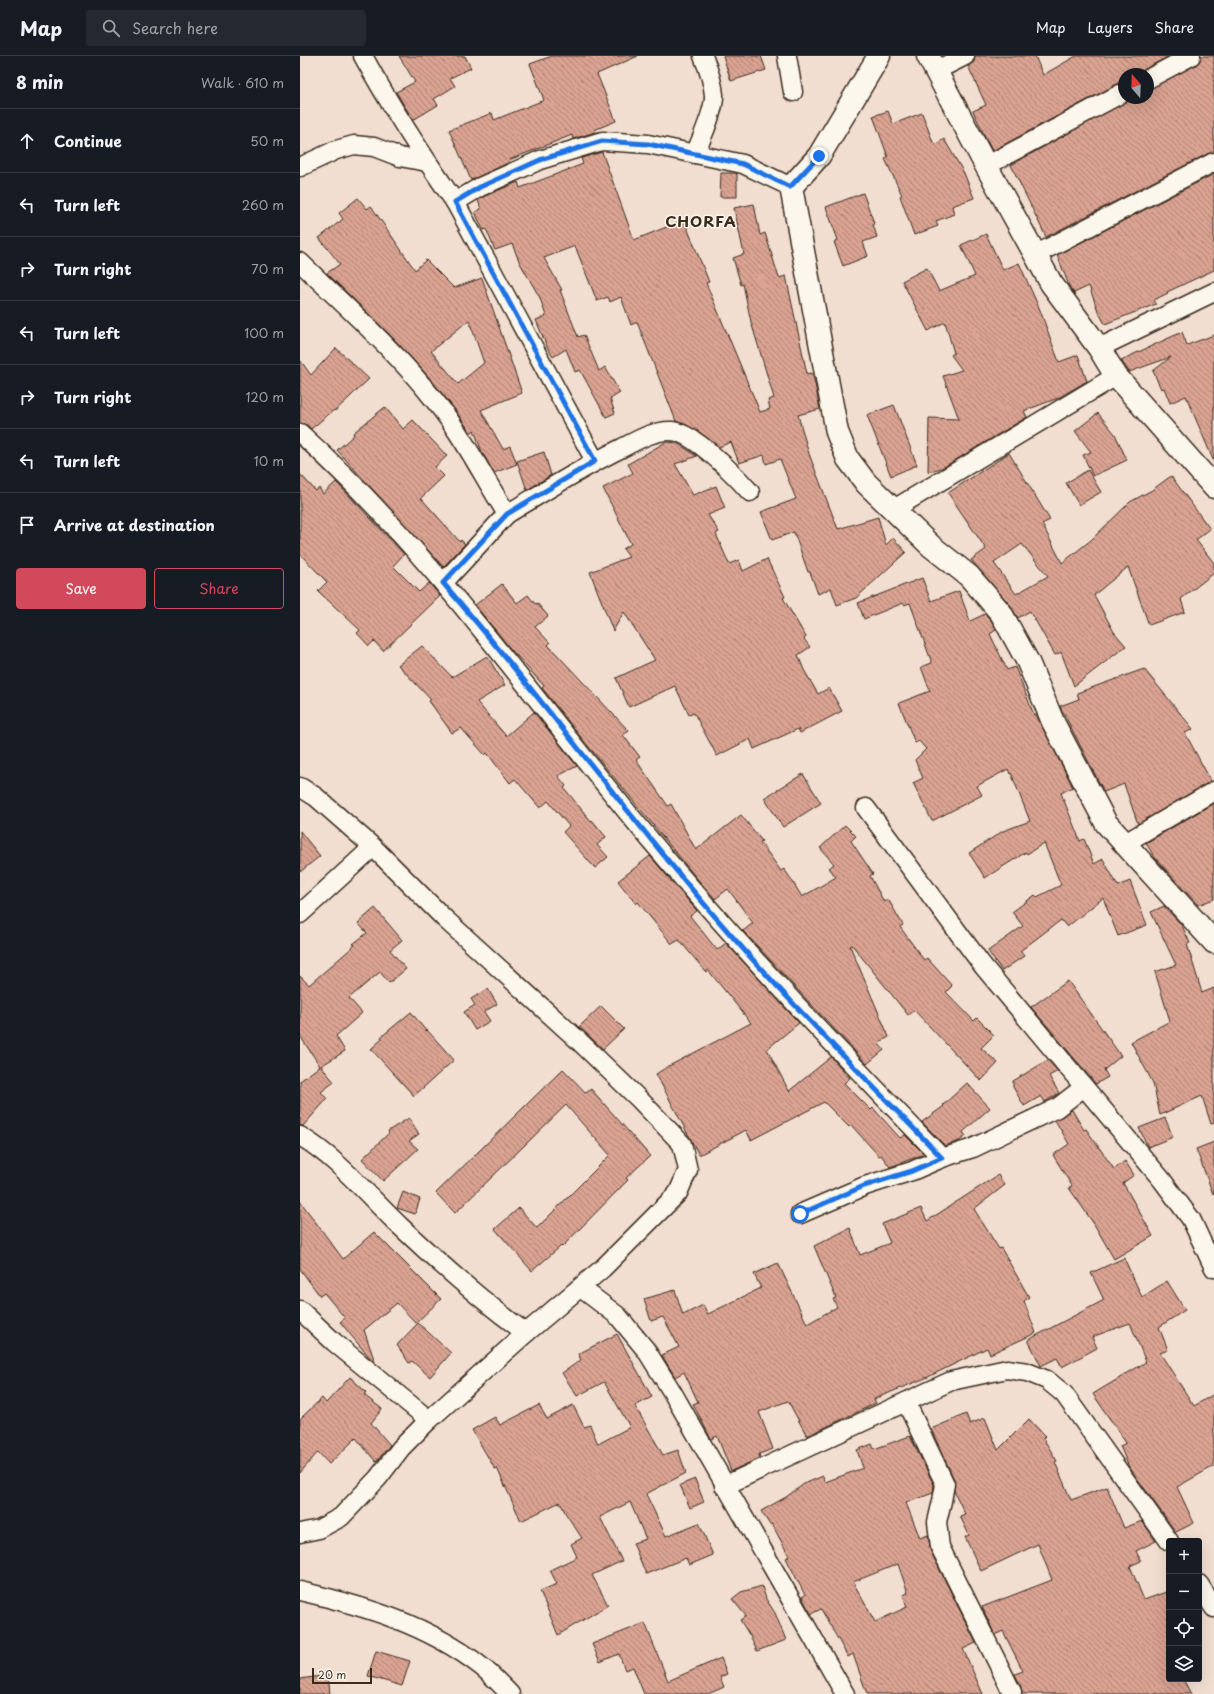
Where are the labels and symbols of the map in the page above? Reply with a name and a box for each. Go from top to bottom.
north arrow [1118,68,1154,104]
route end [810,147,828,165]
district label: CHORFA [665,209,737,232]
route start [791,1205,809,1223]
scale bar [312,1666,372,1685]

